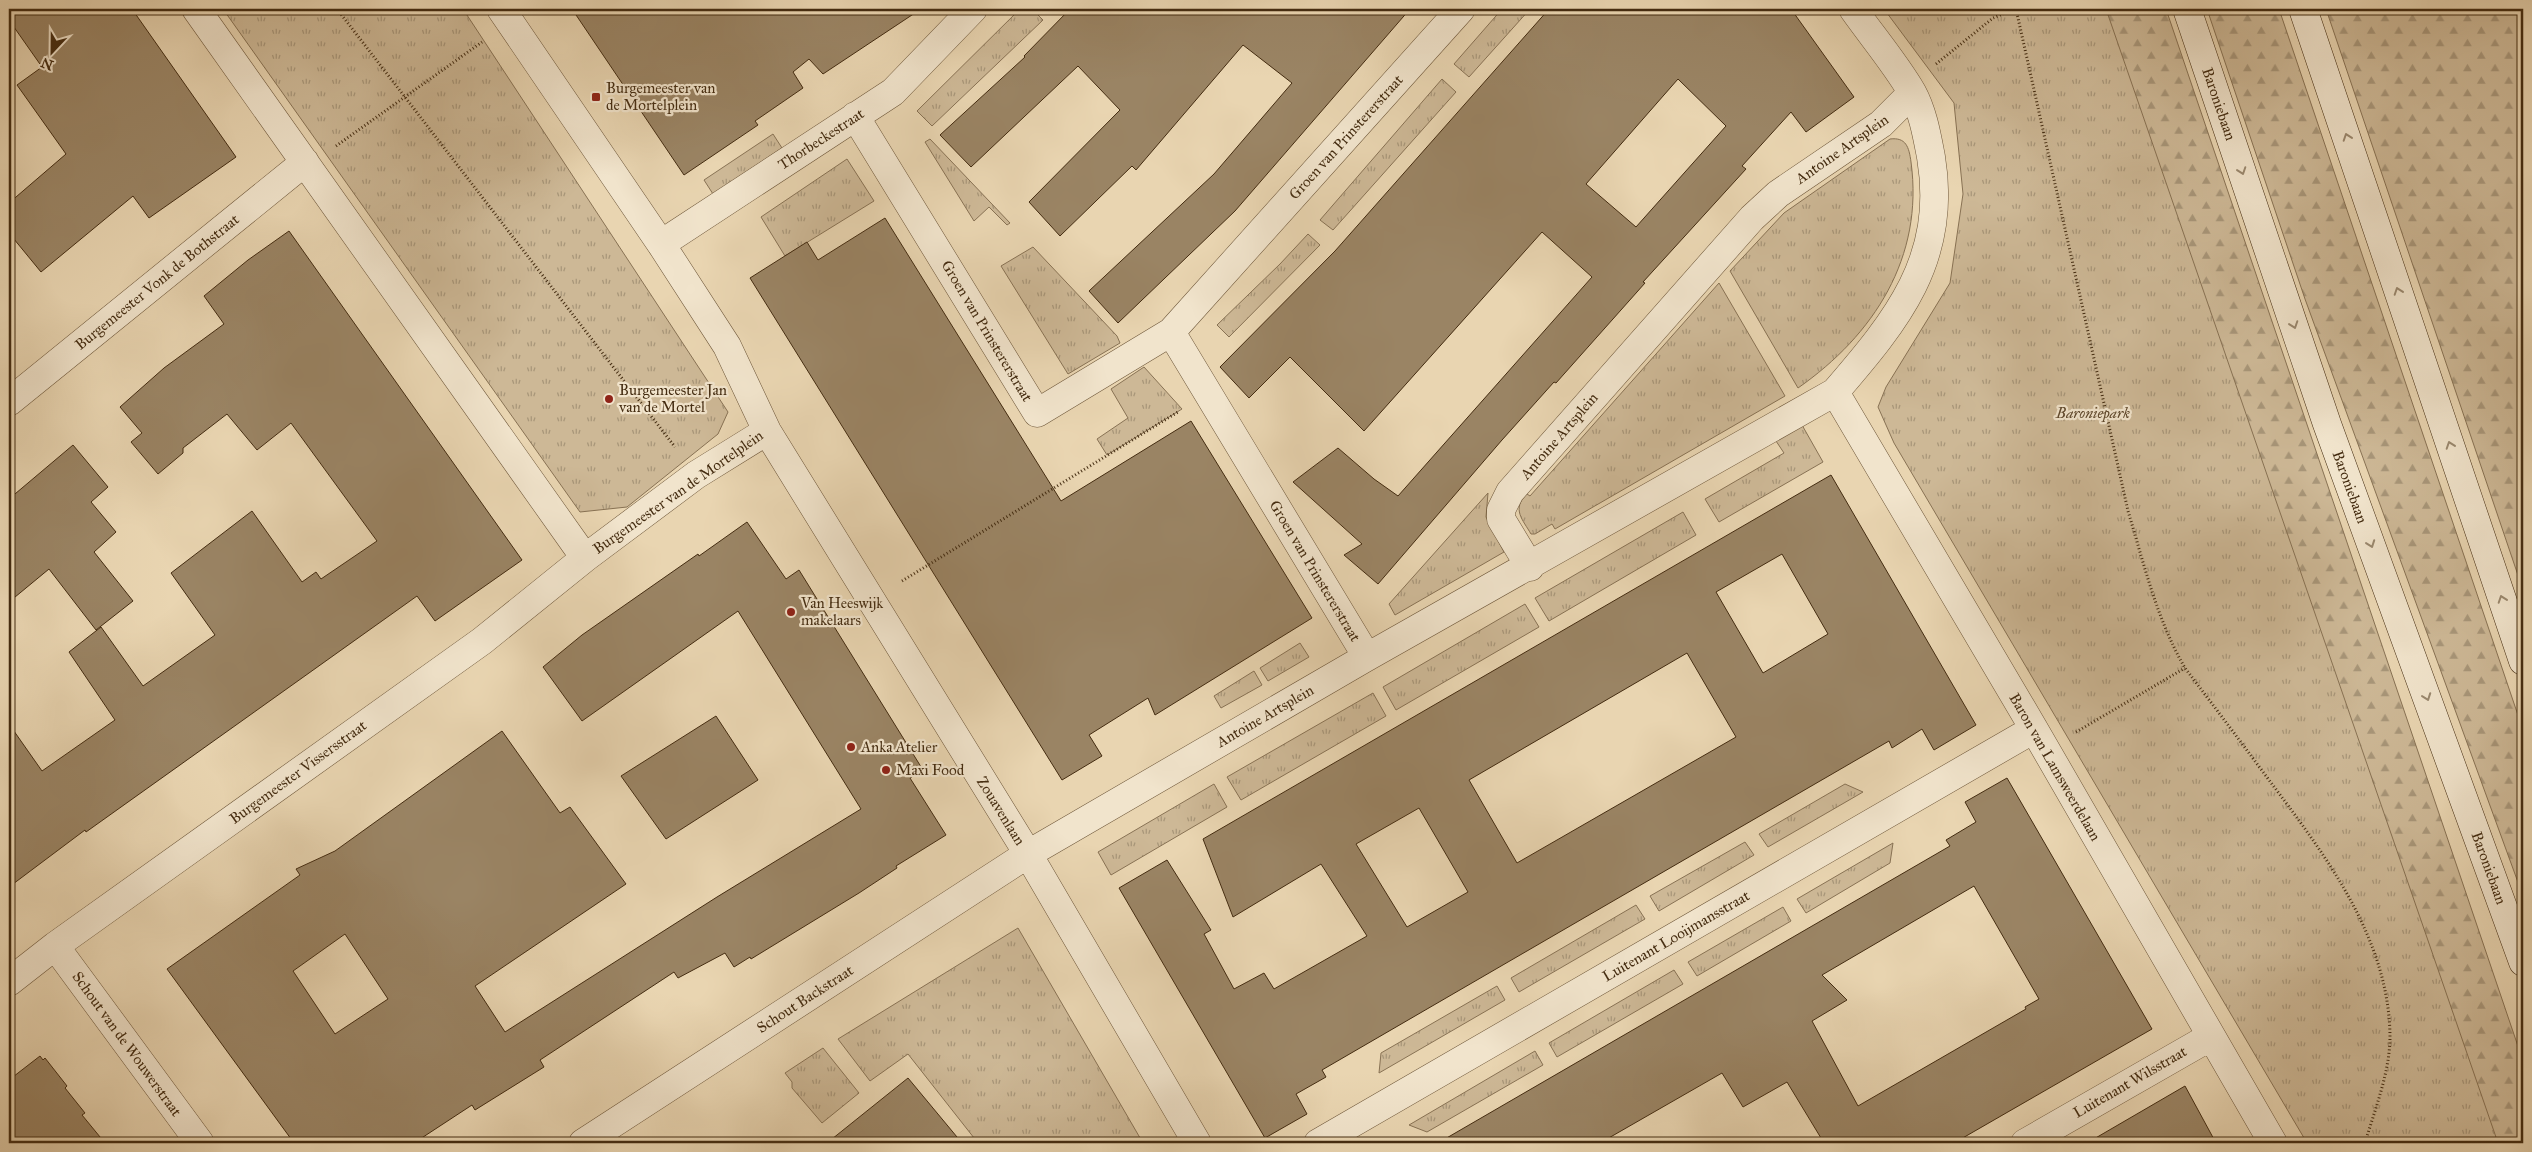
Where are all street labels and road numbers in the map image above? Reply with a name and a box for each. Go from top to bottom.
street label: Baroniebaan [2198,65,2240,143]
street label: Groen van Prinstererstraat [1285,70,1407,203]
street label: Thorbeckestraat [775,104,868,174]
street label: Antoine Artsplein [1791,110,1892,188]
street label: Burgemeester Vonk de Bothstraat [71,210,243,354]
street label: Groen van Prinstererstraat [938,257,1037,406]
street label: Antoine Artsplein [1516,389,1602,484]
street label: Burgemeester van de Mortelplein [589,426,767,558]
street label: Baroniebaan [2329,448,2371,526]
street label: Groen van Prinstererstraat [1266,497,1365,646]
street label: Antoine Artsplein [1212,681,1317,752]
street label: Baron van Lamsweerdelaan [2005,690,2105,844]
street label: Burgemeester Vissersstraat [226,716,371,828]
street label: Zouavenlaan [973,773,1029,849]
street label: Baroniebaan [2468,829,2510,907]
street label: Luitenant Looijmansstraat [1599,886,1753,986]
street label: Schout Backstraat [753,961,857,1037]
street label: Schout van de Wouwerstraat [68,968,186,1120]
street label: Luitenant Wilsstraat [2070,1042,2191,1122]

